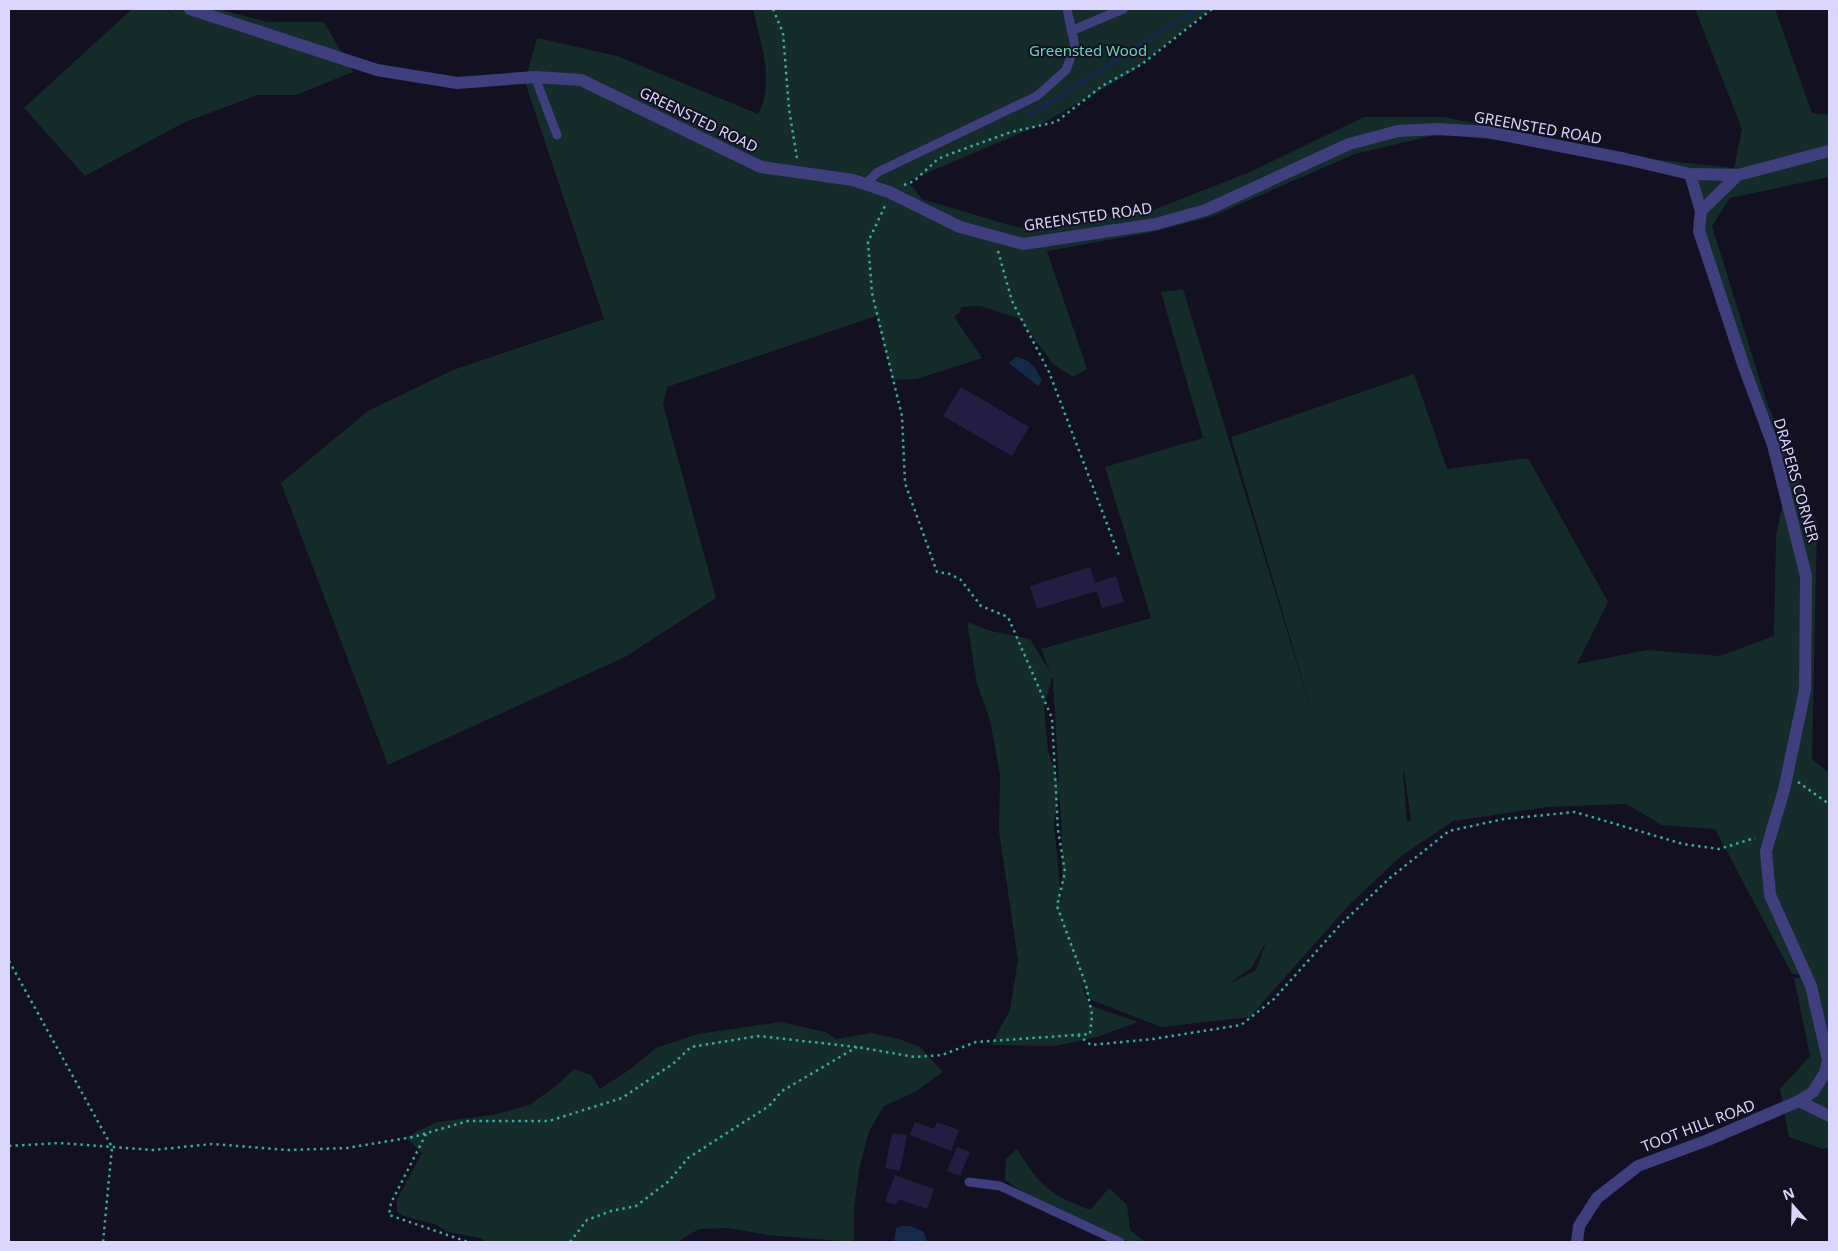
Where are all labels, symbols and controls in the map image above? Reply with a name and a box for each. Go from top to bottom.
park label: Greensted Wood [1029,40,1147,60]
street label: GREENSTED ROAD [636,82,762,156]
street label: GREENSTED ROAD [1473,106,1603,148]
street label: GREENSTED ROAD [1023,197,1153,235]
street label: DRAPERS CORNER [1770,416,1824,545]
street label: TOOT HILL ROAD [1638,1094,1758,1156]
north arrow [1768,1181,1818,1231]
text: N [1780,1182,1797,1204]

